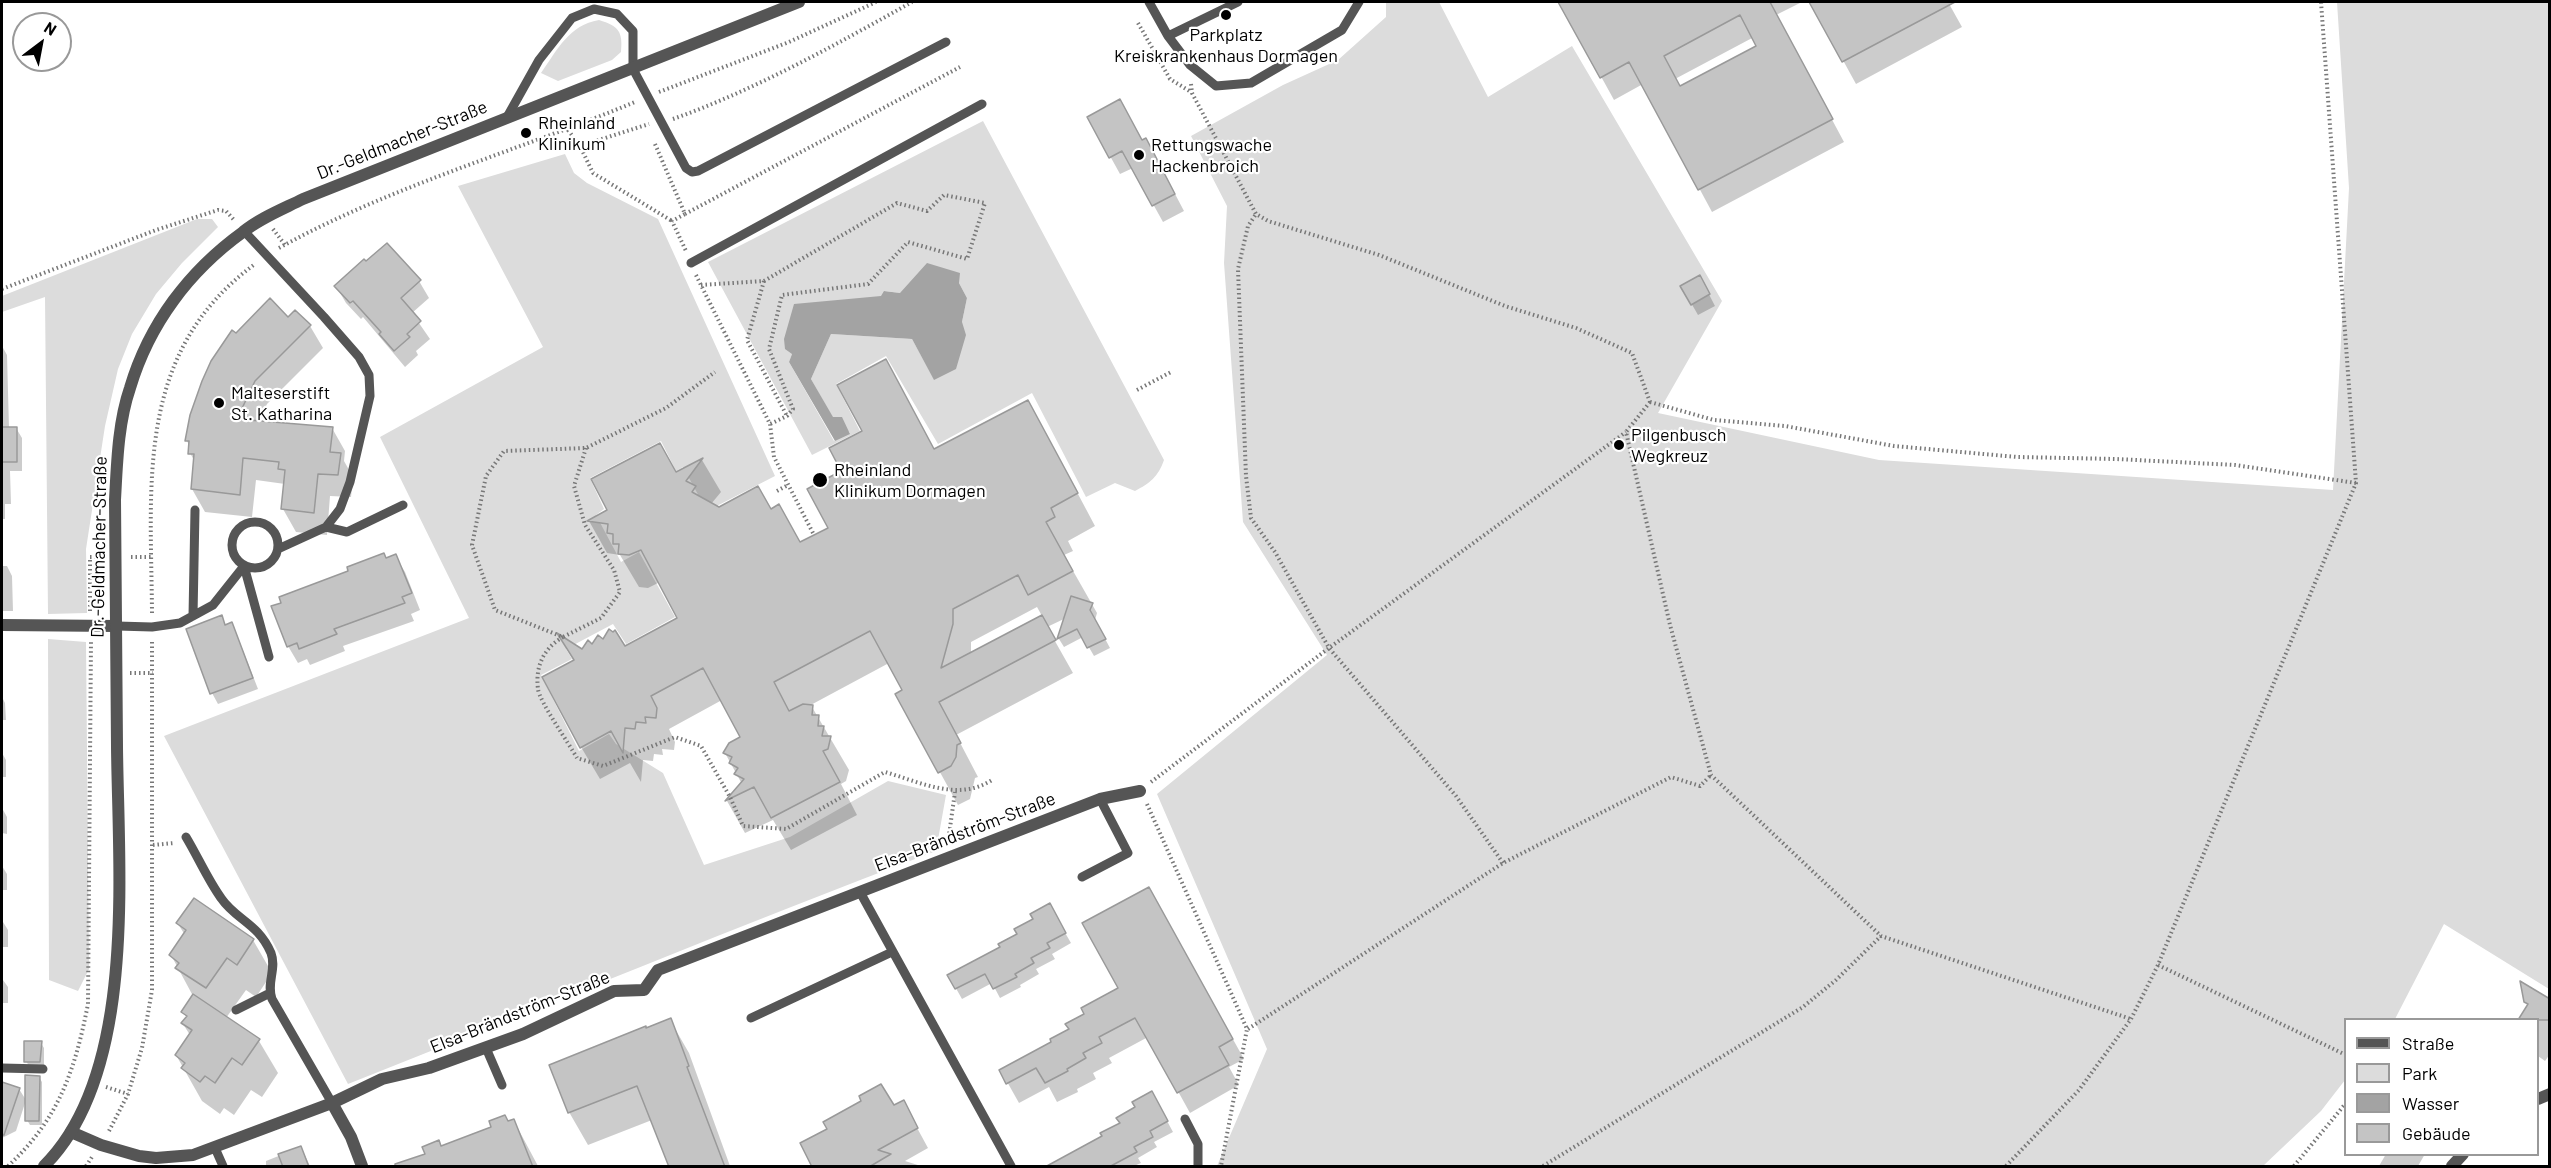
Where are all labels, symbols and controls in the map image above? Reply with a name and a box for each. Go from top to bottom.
marker: Parkplatz Kreiskrankenhaus Dormagen [1219,8,1233,22]
north arrow [12,12,72,72]
text: N [41,17,60,39]
place label: Parkplatz Kreiskrankenhaus Dormagen [1114,24,1338,66]
street label: Dr.-Geldmacher-Straße [314,96,490,184]
place label: Rheinland Klinikum [538,112,615,154]
marker: Rheinland Klinikum [519,126,533,140]
place label: Rettungswache Hackenbroich [1151,134,1272,176]
marker: Rettungswache Hackenbroich [1132,148,1146,162]
place label: Malteserstift St. Katharina [231,382,332,424]
marker: Malteserstift St. Katharina [212,396,226,410]
place label: Pilgenbusch Wegkreuz [1631,424,1726,466]
marker: Pilgenbusch Wegkreuz [1612,438,1626,452]
street label: Dr.-Geldmacher-Straße [87,456,111,638]
place label: Rheinland Klinikum Dormagen [834,459,986,502]
marker: Rheinland Klinikum Dormagen [811,471,829,489]
street label: Elsa-Brändström-Straße [872,788,1058,876]
street label: Elsa-Brändström-Straße [427,966,613,1058]
legend [2344,1018,2539,1156]
text: Straße [2402,1032,2454,1054]
text: Park [2402,1062,2437,1084]
text: Wasser [2402,1092,2459,1114]
text: Gebäude [2402,1122,2471,1144]

